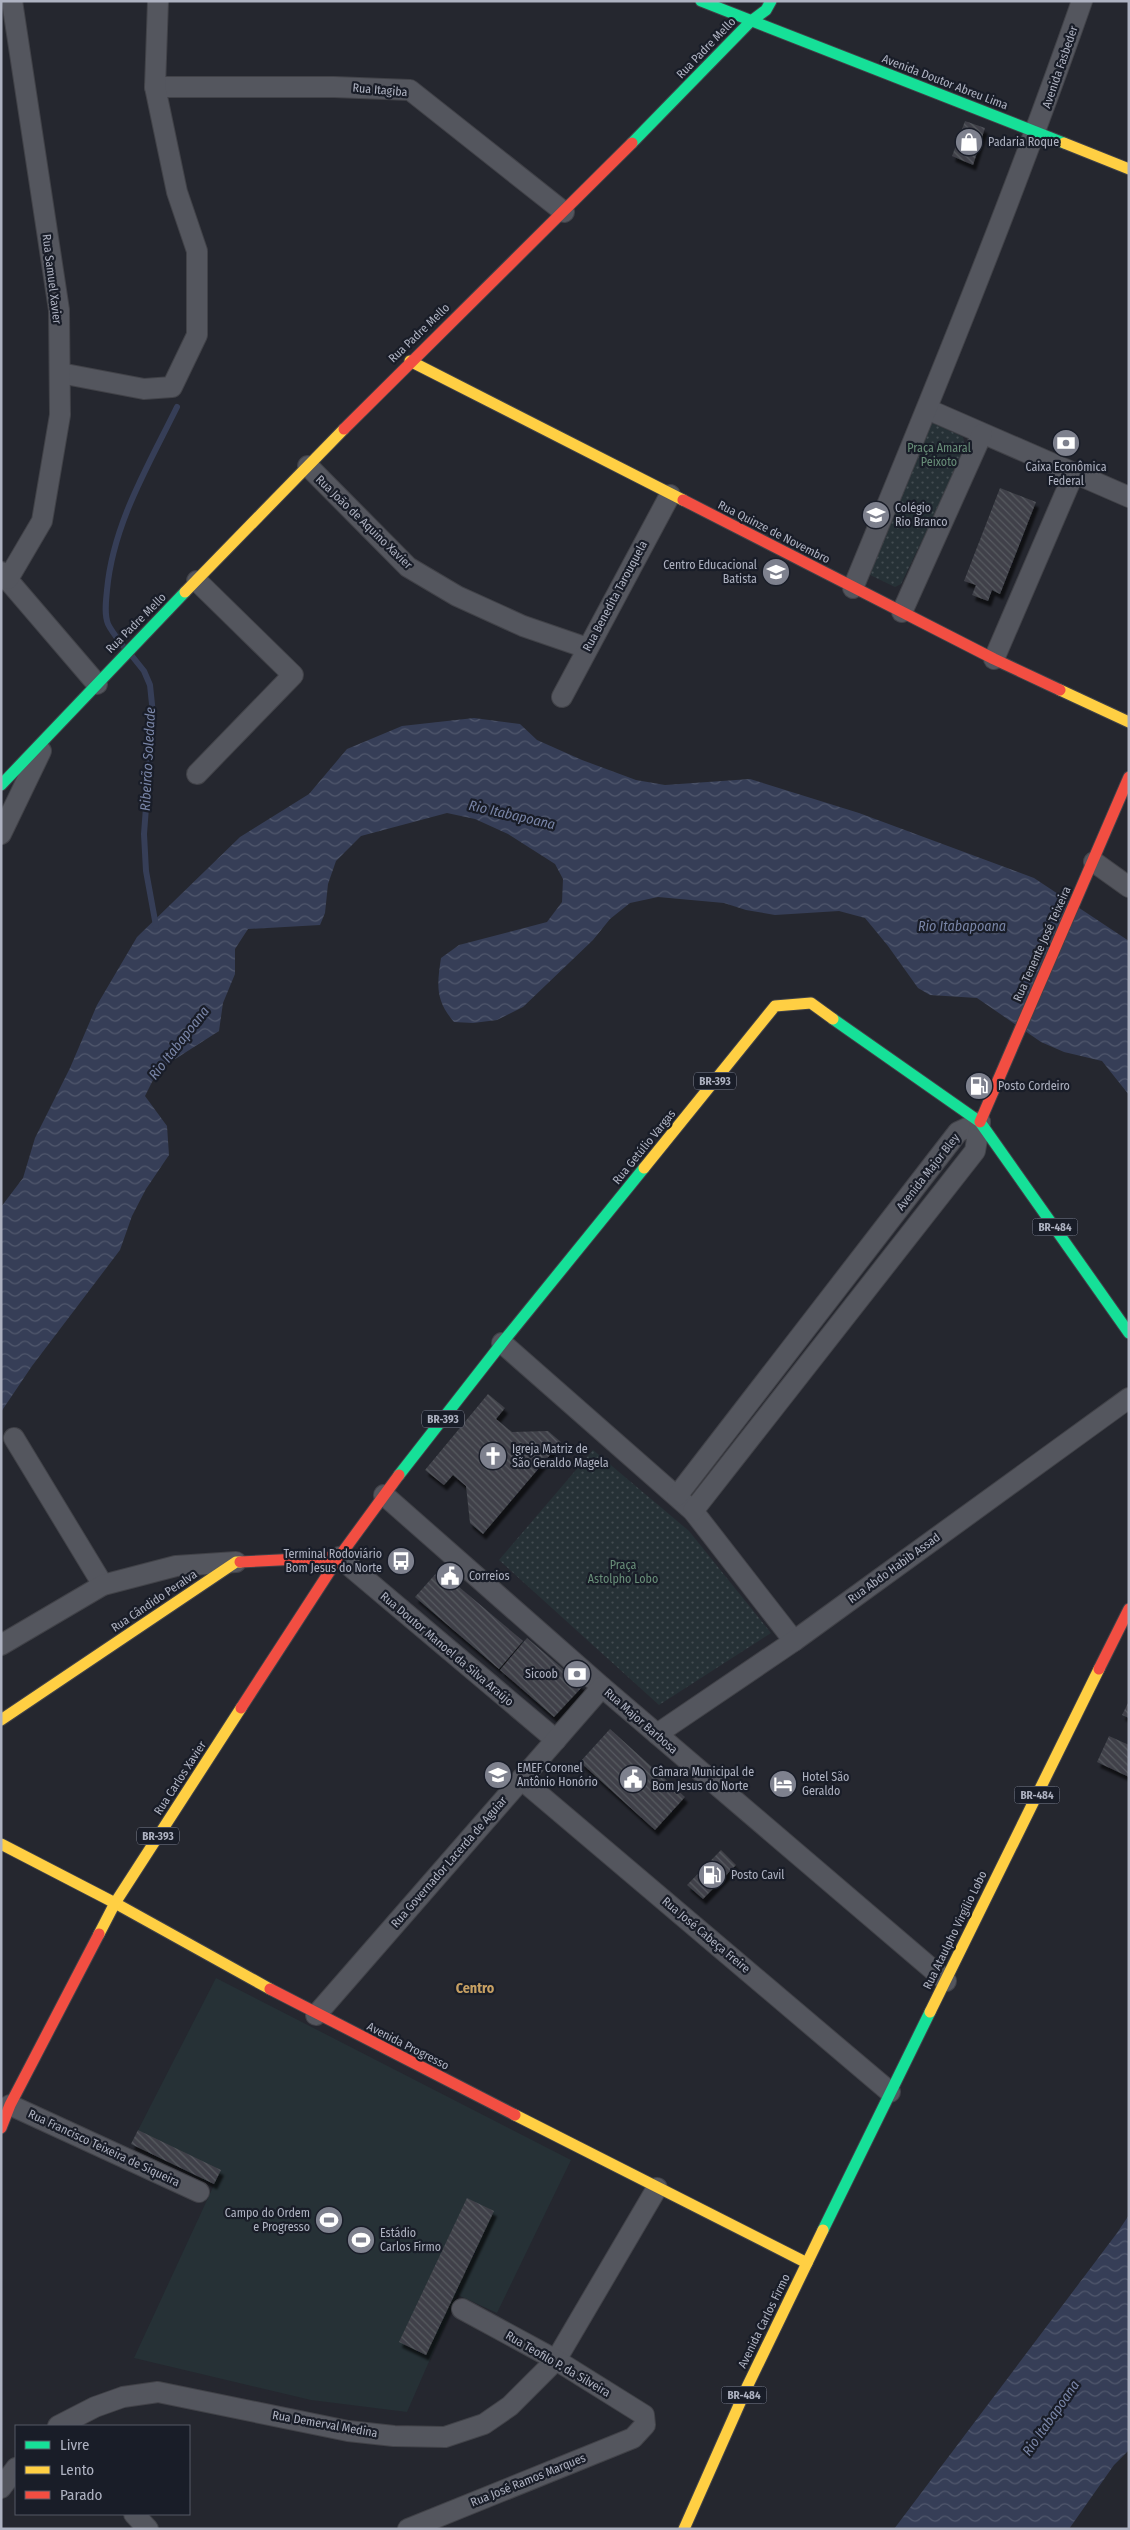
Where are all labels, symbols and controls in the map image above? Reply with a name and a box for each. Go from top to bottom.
street label: Rua Padre Mello [673,15,739,81]
street label: Avenida Fasbeder [1039,23,1081,110]
street label: Avenida Doutor Abreu Lima [880,52,1010,113]
street label: Rua Itagiba [352,81,408,99]
shop icon: Padaria Roque [954,127,984,157]
place label: Padaria Roque [988,135,1059,149]
street label: Rua Samuel Xavier [40,233,65,326]
street label: Rua Padre Mello [386,300,452,366]
bank icon: Caixa Econômica Federal [1051,428,1081,458]
park label: Praça Amaral Peixoto [907,441,971,469]
place label: Caixa Econômica Federal [1025,460,1107,488]
street label: Rua João de Aquino Xavier [313,472,416,572]
street label: Rua Quinze de Novembro [716,498,832,566]
school or university icon: Colégio Rio Branco [861,500,891,530]
place label: Colégio Rio Branco [895,501,948,529]
street label: Rua Benedita Tarouquela [580,538,650,654]
school or university icon: Centro Educacional Batista [761,557,791,587]
place label: Centro Educacional Batista [663,558,757,586]
street label: Rua Padre Mello [103,590,169,656]
water label: Ribeirão Soledade [137,706,159,811]
water label: Rio Itabapoana [467,797,557,833]
street label: Rua Tenente José Teixeira [1010,884,1074,1004]
water label: Rio Itabapoana [918,918,1006,935]
water label: Rio Itabapoana [145,1003,213,1083]
fuel station icon: Posto Cordeiro [964,1071,994,1101]
road number: BR-393 [694,1072,736,1090]
place label: Posto Cordeiro [998,1079,1070,1093]
street label: Rua Getúlio Vargas [610,1107,678,1187]
street label: Avenida Major Bley [894,1130,963,1213]
road number: BR-484 [1032,1218,1078,1236]
road number: BR-393 [422,1410,464,1428]
church icon: Igreja Matriz de São Geraldo Magela [478,1441,508,1471]
place label: Igreja Matriz de São Geraldo Magela [512,1442,609,1470]
street label: Rua Abdo Habib Assad [845,1530,943,1606]
bus stop icon: Terminal Rodoviário Bom Jesus do Norte [386,1546,416,1576]
place label: Terminal Rodoviário Bom Jesus do Norte [284,1547,382,1575]
park label: Praça Astolpho Lobo [588,1558,658,1586]
public building icon: Correios [435,1561,465,1591]
street label: Rua Cândido Peralva [109,1567,200,1635]
place label: Correios [469,1569,510,1583]
street label: Rua Doutor Manoel da Silva Araújo [377,1589,517,1709]
bank icon: Sicoob [562,1659,592,1689]
place label: Sicoob [525,1667,558,1681]
street label: Rua Major Barbosa [602,1685,681,1757]
street label: Rua Carlos Xavier [151,1738,209,1817]
school or university icon: EMEF Coronel Antônio Honório [483,1760,513,1790]
place label: EMEF Coronel Antônio Honório [517,1761,598,1789]
public building icon: Câmara Municipal de Bom Jesus do Norte [618,1764,648,1794]
place label: Câmara Municipal de Bom Jesus do Norte [652,1765,754,1793]
hotel icon: Hotel São Geraldo [768,1769,798,1799]
place label: Hotel São Geraldo [802,1770,849,1798]
road number: BR-484 [1014,1786,1060,1804]
street label: Rua Governador Lacerda de Aguiar [388,1793,510,1930]
road number: BR-393 [137,1828,179,1844]
fuel station icon: Posto Cavil [697,1860,727,1890]
place label: Posto Cavil [731,1868,784,1882]
street label: Rua Ataulpho Virgílio Lobo [920,1868,990,1992]
street label: Rua José Cabeça Freire [659,1894,753,1976]
district label: Centro [456,1980,495,1997]
street label: Avenida Progresso [365,2019,451,2073]
street label: Rua Francisco Teixeira de Siqueira [26,2107,182,2189]
sports icon: Campo do Ordem e Progresso [314,2205,344,2235]
place label: Campo do Ordem e Progresso [225,2206,310,2234]
sports icon: Estádio Carlos Firmo [346,2225,376,2255]
place label: Estádio Carlos Firmo [380,2226,441,2254]
street label: Avenida Carlos Firmo [735,2272,793,2370]
street label: Rua Teofilo P. da Silveira [503,2328,613,2400]
water label: Rio Itabapoana [1019,2377,1083,2459]
road number: BR-484 [722,2386,766,2404]
street label: Rua Demerval Medina [271,2408,379,2440]
legend [15,2425,190,2515]
text: Livre [60,2436,89,2454]
street label: Rua José Ramos Marques [468,2451,588,2509]
text: Lento [60,2461,94,2479]
text: Parado [60,2486,103,2504]

